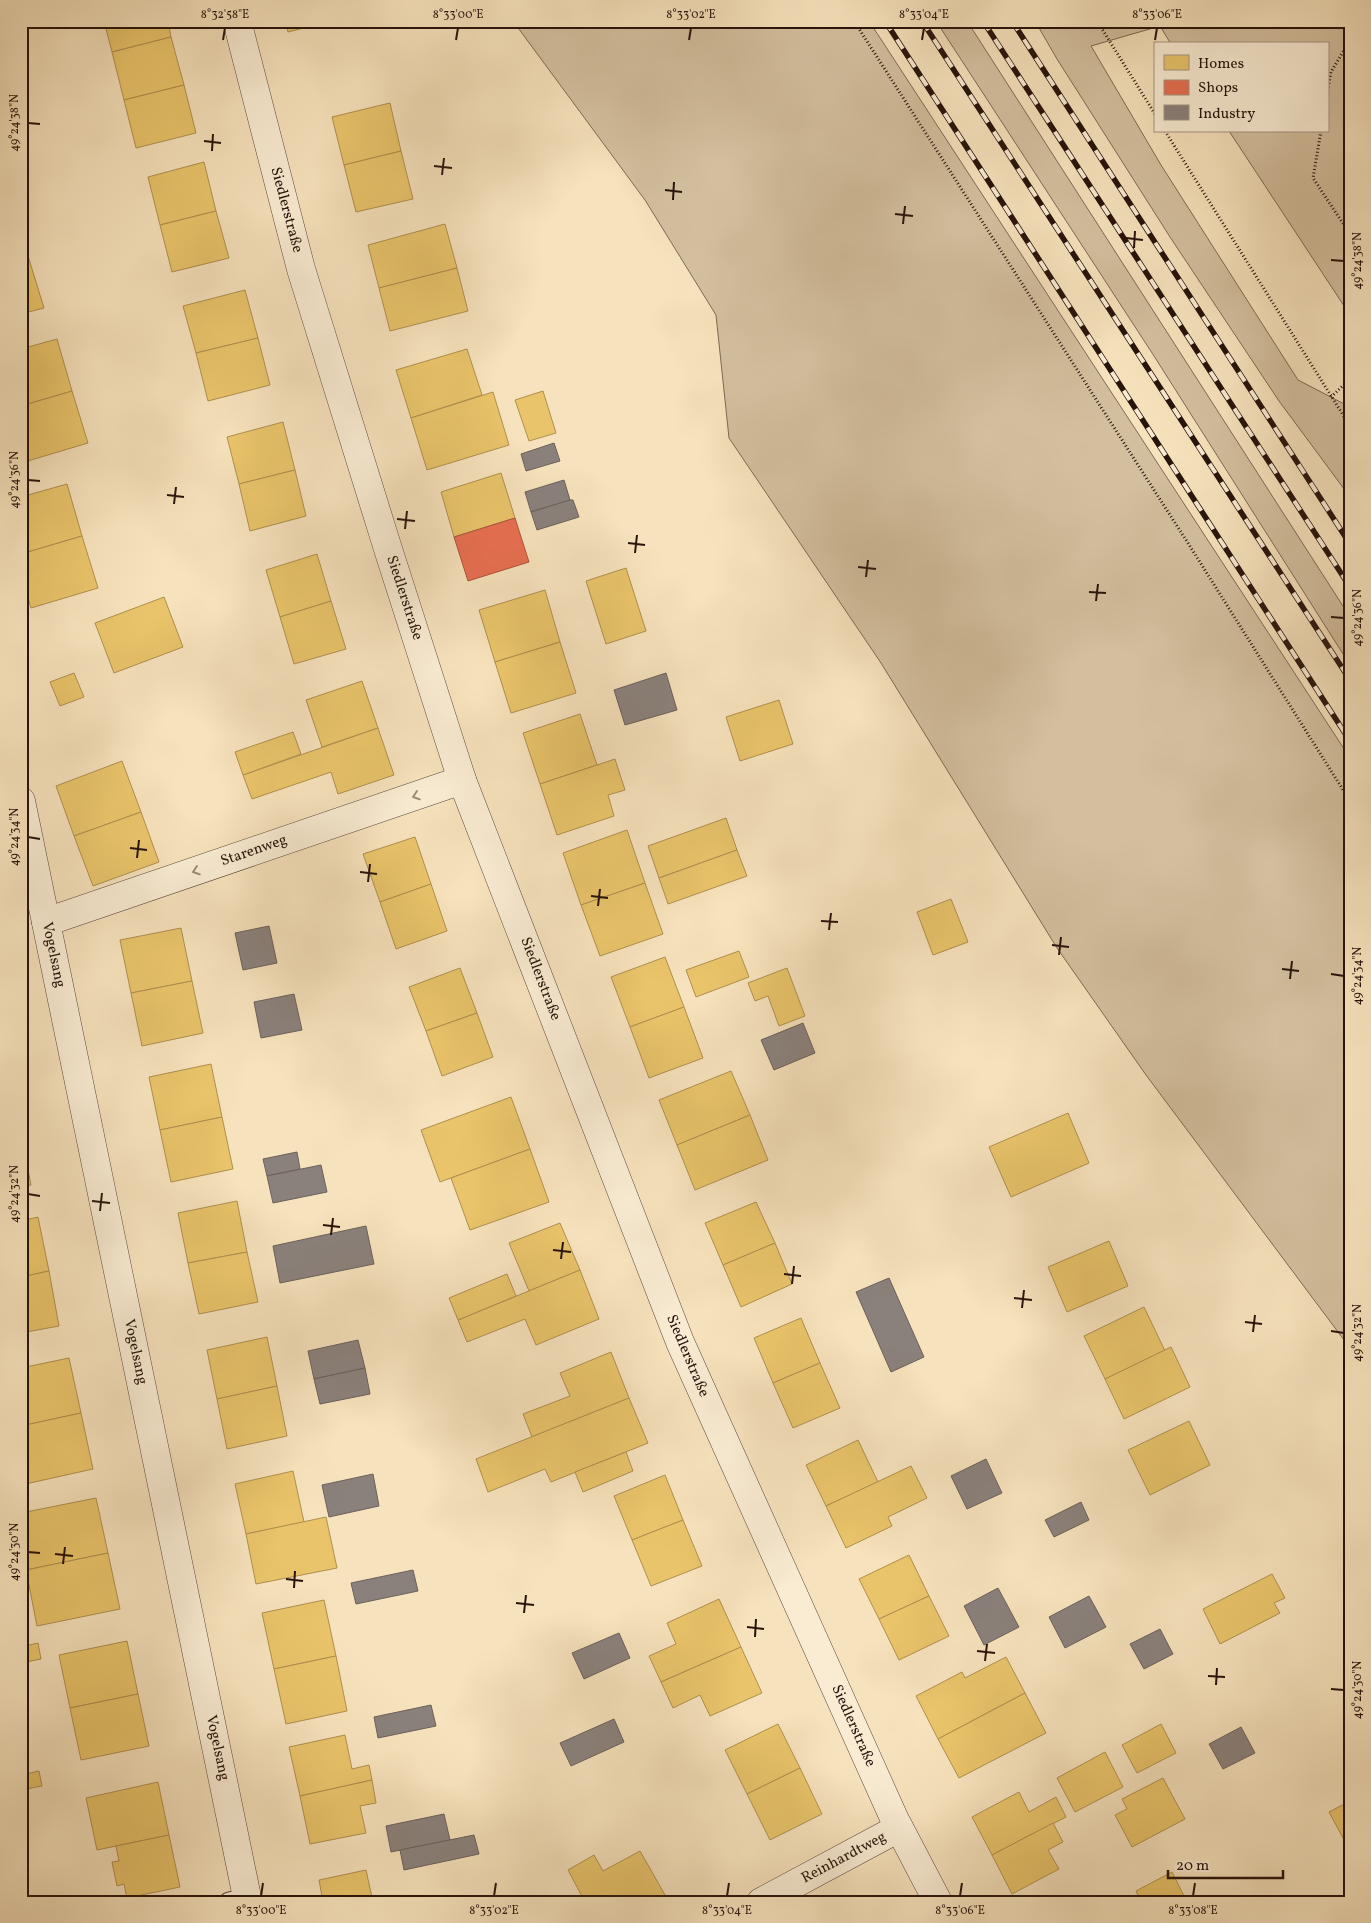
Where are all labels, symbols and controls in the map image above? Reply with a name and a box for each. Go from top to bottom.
text: 8°32'58"E [201,7,249,23]
text: 8°33'00"E [433,7,483,23]
text: 8°33'02"E [666,7,716,23]
text: 8°33'04"E [899,7,949,23]
text: 8°33'06"E [1132,7,1182,23]
legend [1154,42,1328,132]
text: Homes [1198,54,1244,75]
text: Shops [1198,78,1238,99]
text: 49°24'38"N [7,94,23,152]
text: Industry [1198,104,1255,125]
street label: Siedlerstraße [265,165,307,255]
text: 49°24'38"N [1350,232,1366,290]
text: 49°24'36"N [7,451,23,509]
street label: Siedlerstraße [380,553,428,643]
text: 49°24'36"N [1350,589,1366,647]
one-way arrow [413,790,421,800]
text: 49°24'34"N [7,808,23,866]
street label: Starenweg [218,830,290,872]
one-way arrow [193,865,201,875]
street label: Vogelsang [36,920,70,990]
street label: Siedlerstraße [514,934,566,1024]
text: 49°24'34"N [1350,947,1366,1005]
text: 49°24'32"N [7,1165,23,1223]
text: 49°24'32"N [1350,1304,1366,1362]
street label: Siedlerstraße [660,1312,714,1400]
street label: Vogelsang [118,1317,152,1387]
text: 49°24'30"N [7,1523,23,1581]
text: 49°24'30"N [1350,1661,1366,1719]
street label: Siedlerstraße [826,1682,880,1770]
street label: Vogelsang [200,1713,234,1783]
street label: Reinhardtweg [798,1827,890,1889]
scale bar [1168,1848,1284,1880]
text: 20 m [1176,1856,1209,1877]
text: 8°33'00"E [236,1903,286,1919]
text: 8°33'02"E [469,1903,519,1919]
text: 8°33'04"E [702,1903,752,1919]
text: 8°33'06"E [935,1903,985,1919]
text: 8°33'08"E [1168,1903,1218,1919]

